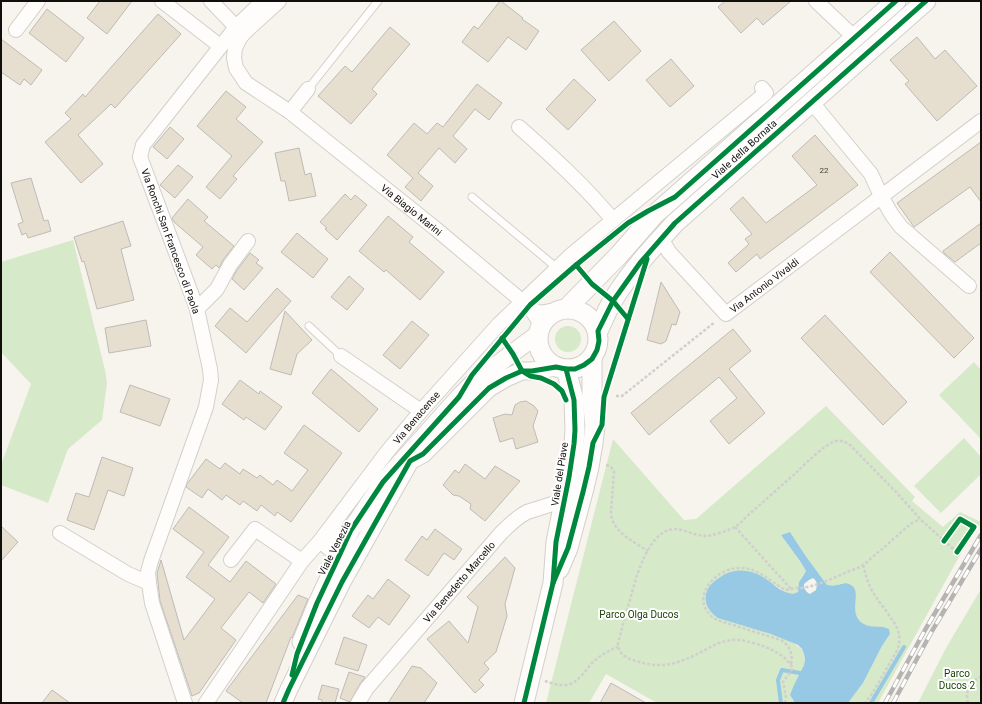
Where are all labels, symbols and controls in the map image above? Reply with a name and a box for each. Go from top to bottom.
street label: Viale della Bornata [710,117,779,181]
house number: 22 [820,166,829,175]
street label: Via Ronchi San Francesco di Paola [139,167,202,315]
street label: Via Biagio Marini [379,182,444,238]
street label: Via Antonio Vivaldi [728,256,801,315]
street label: Via Benacense [391,389,442,446]
street label: Viale del Piave [549,441,570,507]
street label: Viale Venezia [316,519,353,577]
street label: Via Benedetto Marcello [421,539,497,625]
park label: Parco Olga Ducos [599,609,679,620]
park label: Parco Ducos 2 [939,668,976,691]

